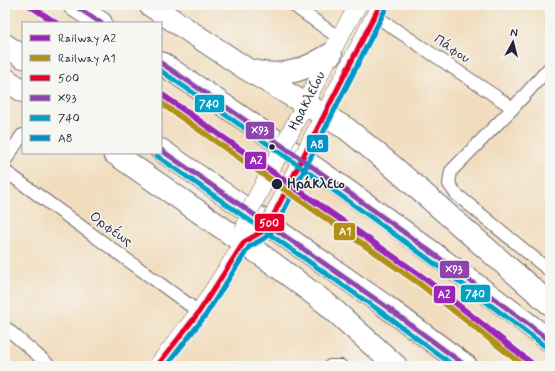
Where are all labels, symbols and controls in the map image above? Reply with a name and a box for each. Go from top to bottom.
legend [22,22,162,154]
north arrow [493,22,533,62]
text: N [510,26,519,40]
street label: Πάφου [431,30,473,68]
text: Railway A2 [58,31,116,47]
text: Railway A1 [58,51,116,67]
street label: Ηρακλείου [284,68,330,134]
text: 500 [58,71,79,87]
text: X93 [58,91,77,107]
line badge: 740 [194,94,225,113]
text: 740 [199,98,219,112]
text: 740 [58,111,80,127]
line badge: X93 [245,121,275,140]
text: X93 [252,124,269,138]
text: A8 [58,131,73,147]
line badge: A8 [306,134,329,153]
text: A8 [310,138,324,152]
unlabelled marker [267,142,277,152]
line badge: A2 [244,151,267,170]
text: A2 [250,154,263,168]
place label: Ηράκλειο [287,175,345,193]
marker: Ηράκλειο [270,177,284,191]
street label: Ορφέως [86,206,137,251]
line badge: 500 [254,213,285,232]
text: 500 [259,217,279,231]
line badge: A1 [333,222,356,241]
text: A1 [339,225,351,239]
line badge: X93 [439,260,470,279]
text: X93 [446,263,463,277]
line badge: 740 [460,284,491,303]
line badge: A2 [433,285,456,304]
text: A2 [438,288,451,302]
text: 740 [465,288,485,302]

